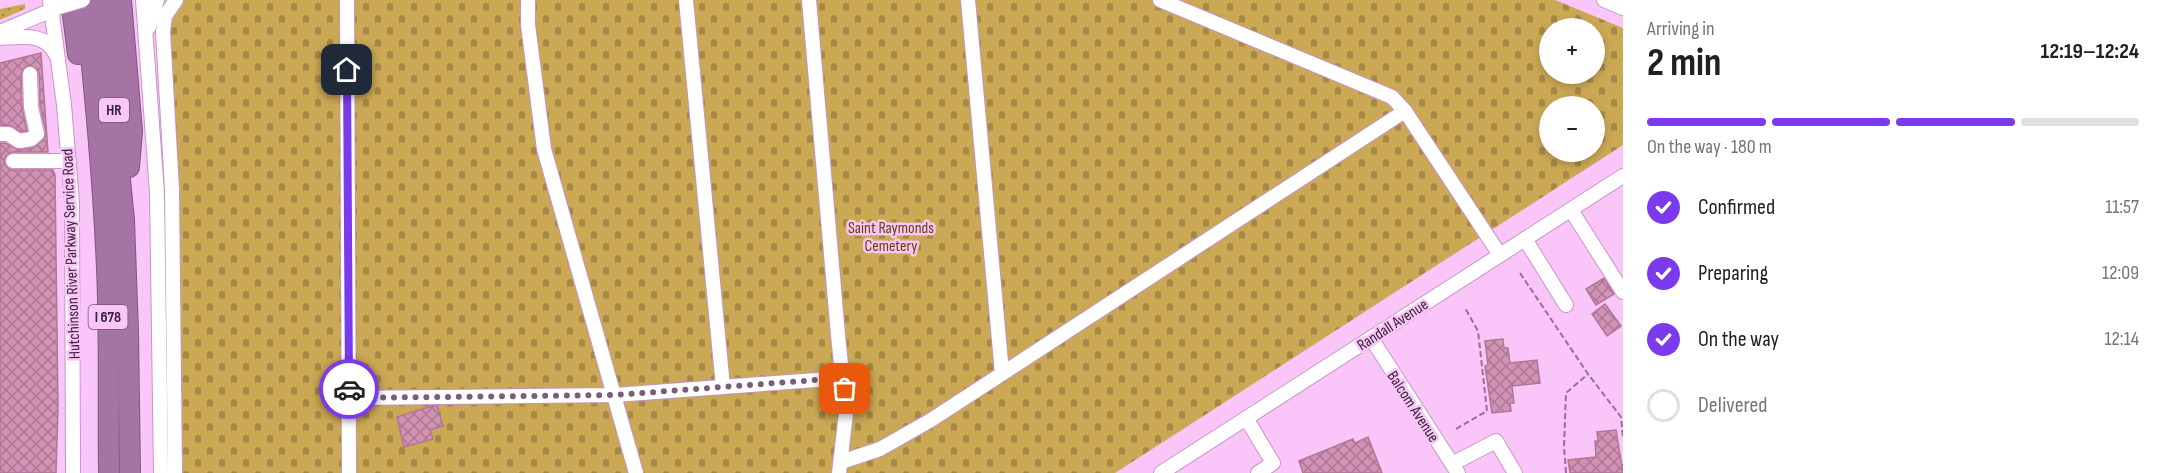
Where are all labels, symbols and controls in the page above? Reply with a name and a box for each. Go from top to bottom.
text: Arriving in [1647,17,1715,41]
map controls [1539,18,1605,162]
button: + [1539,18,1605,84]
text: 12:19–12:24 [2041,38,2139,65]
text: 2 min [1647,40,1721,87]
pin [321,44,372,95]
icon: home [330,53,363,86]
button: − [1539,96,1605,162]
road number: HR [99,98,129,122]
text: On the way · 180 m [1647,135,1772,159]
street label: Hutchinson River Parkway Service Road [58,148,85,359]
icon: check [1647,191,1680,224]
text: Confirmed [1698,194,1775,221]
text: 11:57 [2105,195,2139,219]
park label: Saint Raymonds Cemetery [848,219,934,256]
icon: check [1647,257,1680,290]
text: Preparing [1698,260,1768,287]
text: 12:09 [2102,261,2139,285]
street label: Randall Avenue [1354,295,1432,355]
road number: I 678 [88,305,128,329]
icon: check [1647,323,1680,356]
text: On the way [1698,326,1779,353]
text: 12:14 [2104,327,2139,351]
courier [319,359,379,419]
pin [819,363,870,414]
street label: Balcom Avenue [1383,368,1443,446]
icon: bag [828,372,861,405]
icon: car [333,373,366,406]
text: Delivered [1698,392,1767,419]

